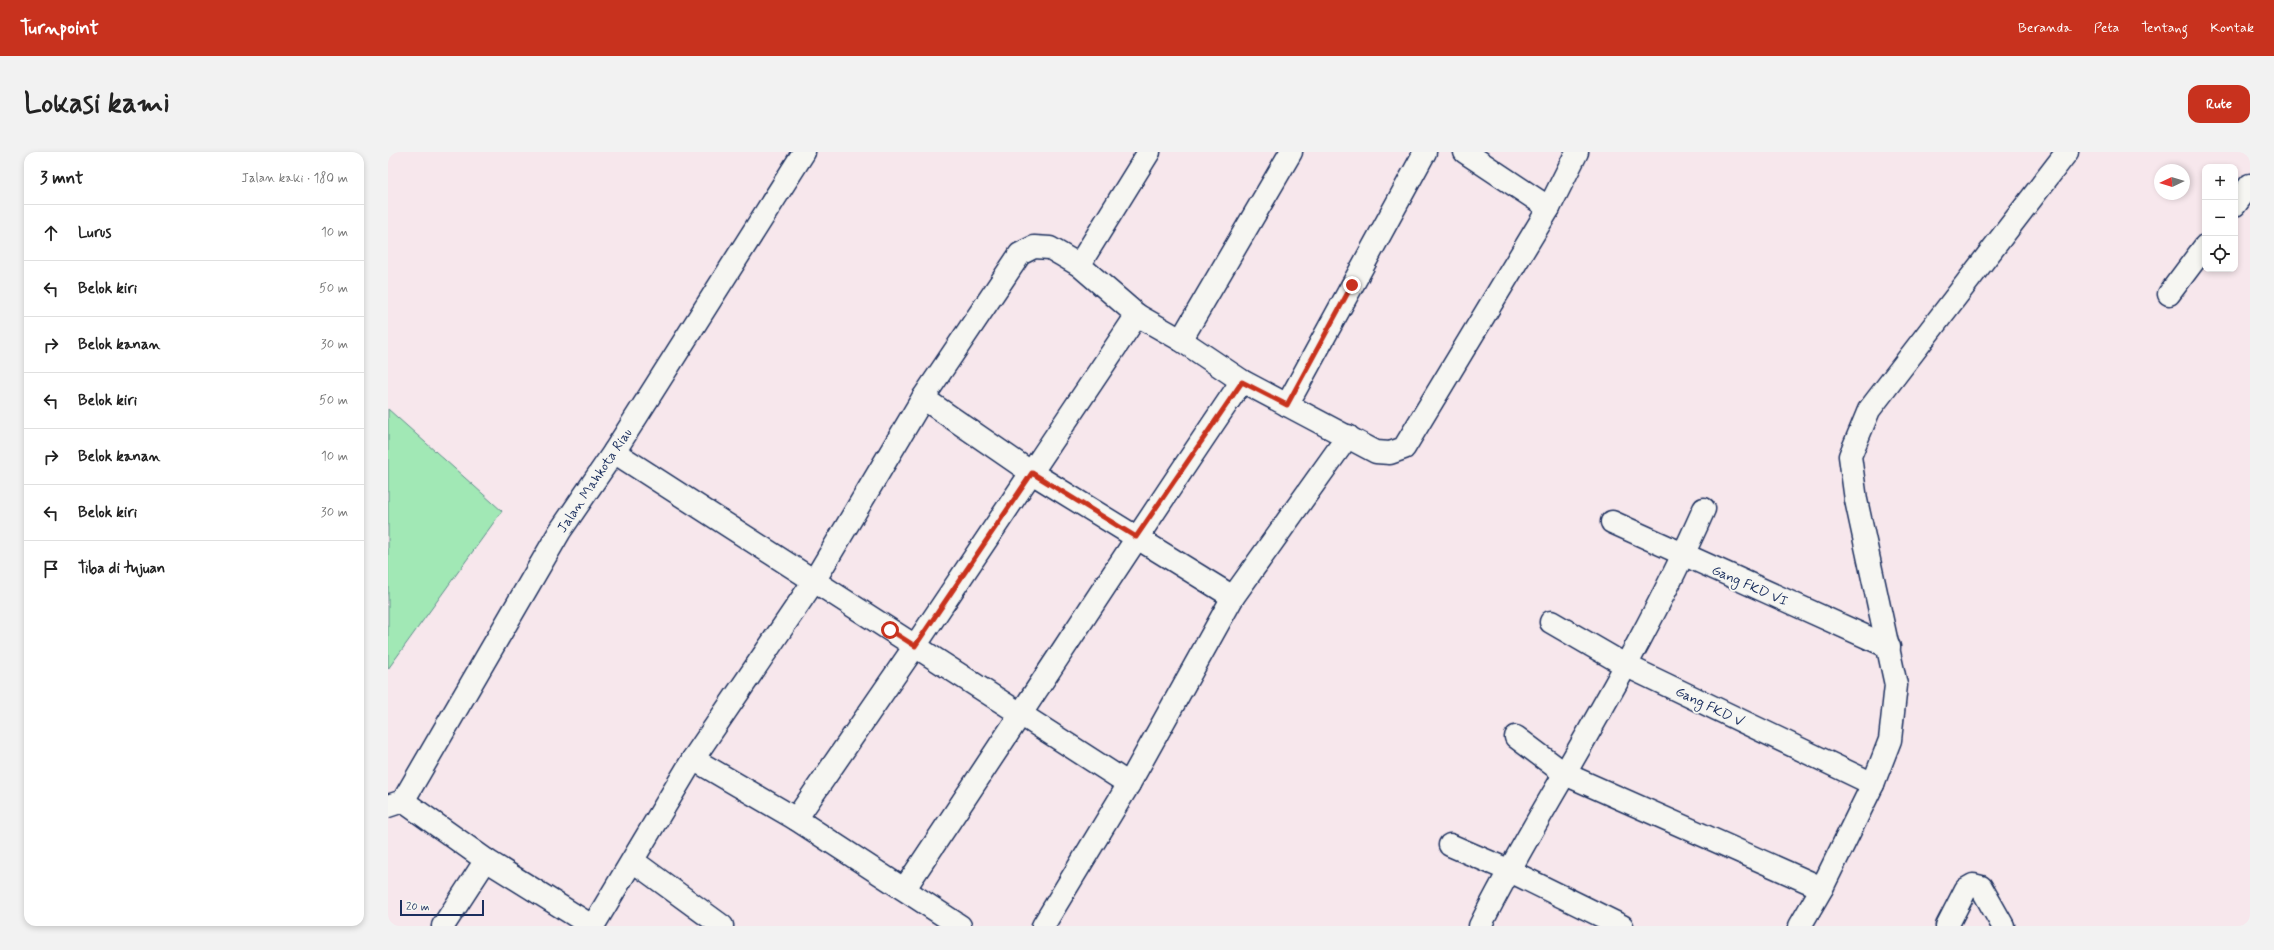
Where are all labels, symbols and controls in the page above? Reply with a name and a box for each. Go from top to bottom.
text: Turnpoint [20,16,99,41]
text: Beranda [2018,19,2072,37]
text: Peta [2094,19,2119,37]
text: Tentang [2141,19,2188,37]
text: Kontak [2210,19,2254,37]
button: Rute [2188,85,2250,123]
text: Lokasi kami [24,86,170,123]
north arrow [2154,164,2190,200]
map controls [2202,164,2238,272]
button: + [2202,164,2238,200]
text: 3 mnt [40,167,83,189]
text: Jalan kaki · 180 m [241,170,348,187]
button: − [2202,200,2238,236]
icon: ahead [40,222,62,244]
text: Lurus [78,223,111,243]
text: 10 m [321,224,348,241]
button: locate [2202,236,2238,272]
route end [1343,276,1361,294]
icon: left [40,278,62,300]
text: Belok kiri [78,279,137,299]
text: 50 m [319,280,348,297]
icon: right [40,334,62,356]
text: Belok kanan [78,335,161,355]
text: 30 m [321,336,348,353]
icon: left [40,390,62,412]
text: Belok kiri [78,391,137,411]
text: 50 m [319,392,348,409]
street label: Jalan Mahkota Riau [553,425,637,536]
icon: right [40,446,62,468]
text: Belok kanan [78,447,161,467]
text: 10 m [321,448,348,465]
icon: left [40,502,62,524]
text: Belok kiri [78,503,137,523]
text: 30 m [321,504,348,521]
icon: arrive [40,558,62,580]
text: Tiba di tujuan [78,559,165,579]
street label: Gang FKD VI [1708,561,1790,612]
route start [881,621,899,639]
street label: Gang FKD V [1672,683,1747,732]
scale bar [400,898,484,917]
text: 20 m [406,900,429,914]

